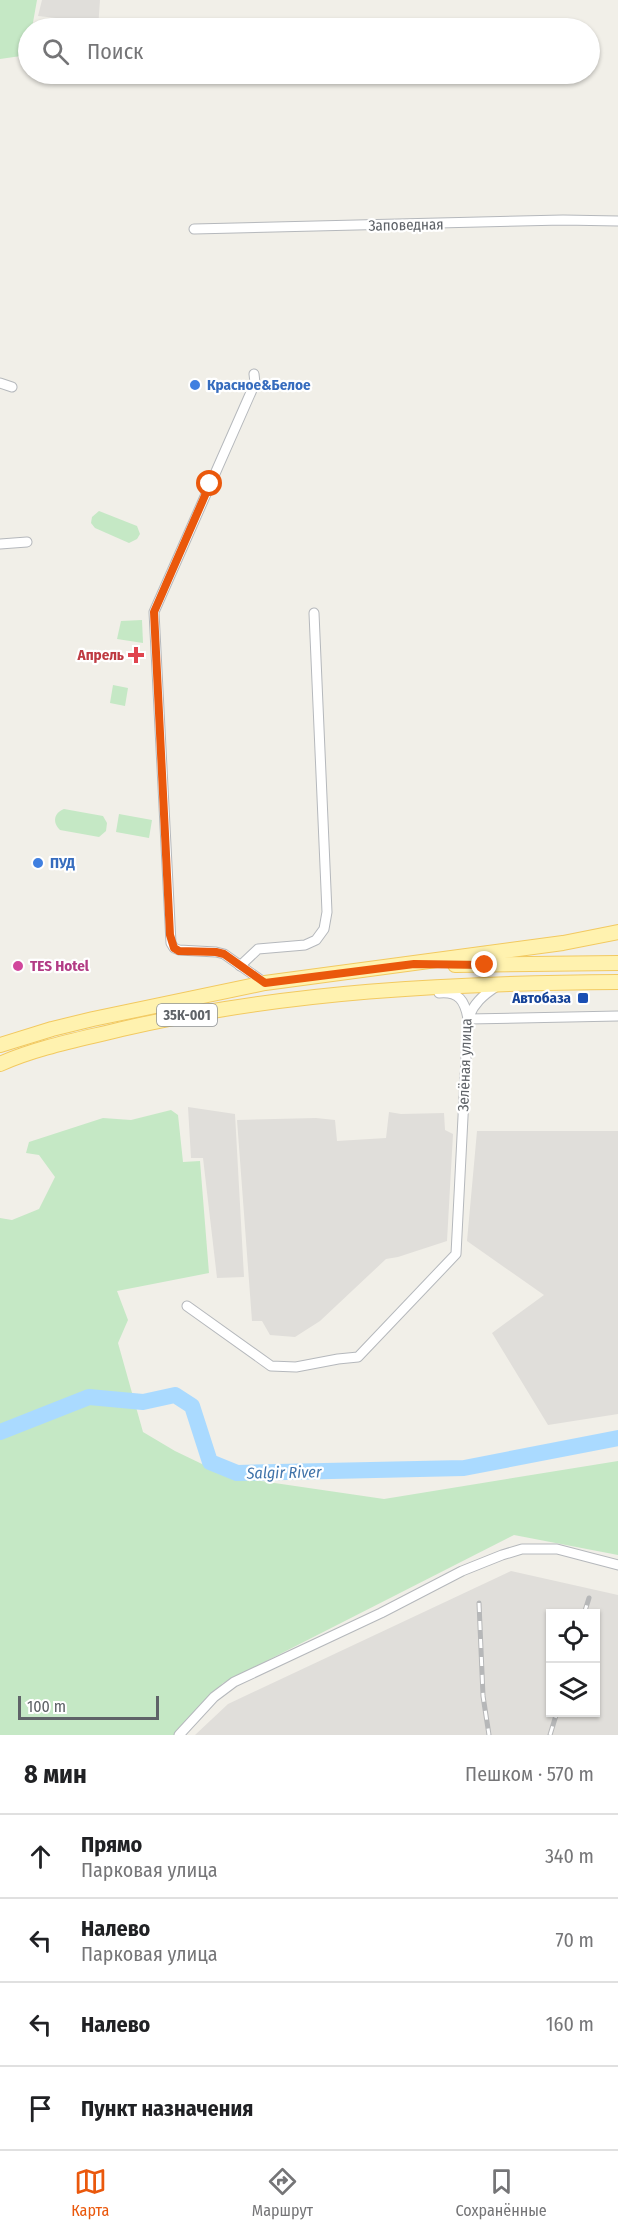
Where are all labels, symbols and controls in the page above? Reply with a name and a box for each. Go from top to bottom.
search box [18,18,600,84]
icon: search [39,35,72,68]
text: Поиск [87,38,143,65]
street label: Заповедная [368,215,444,235]
place label: Красное&Белое [207,376,311,394]
marker: Красное&Белое [188,378,202,392]
route start [196,470,222,496]
place label: Апрель [76,646,124,664]
marker: Апрель [129,648,143,662]
place label: ПУД [50,854,75,872]
marker: ПУД [31,856,45,870]
route end [471,951,497,977]
place label: TES Hotel [30,957,90,975]
marker: TES Hotel [11,959,25,973]
place label: Автобаза [511,989,572,1007]
marker: Автобаза [576,991,590,1005]
road number: 35К-001 [157,1004,217,1026]
street label: Зелёная улица [454,1018,476,1112]
water label: Salgir River [245,1462,322,1483]
map controls [546,1609,600,1717]
button: locate [546,1609,600,1663]
button: layers [546,1663,600,1717]
scale bar [18,1693,159,1720]
text: 100 m [27,1697,66,1716]
text: 8 мин [24,1759,87,1790]
text: Пешком · 570 m [465,1762,594,1786]
text: Прямо [81,1831,142,1858]
icon: ahead [24,1840,57,1873]
text: 340 m [545,1844,594,1868]
text: Парковая улица [81,1858,218,1882]
text: Налево [81,1915,150,1942]
icon: left [24,1924,57,1957]
text: 70 m [556,1928,594,1952]
text: Парковая улица [81,1942,218,1966]
icon: left [24,2008,57,2041]
text: Налево [81,2011,150,2038]
text: 160 m [546,2012,594,2036]
icon: arrive [24,2092,57,2125]
text: Пункт назначения [81,2095,253,2122]
tab: Карта [71,2165,109,2220]
tab: Маршрут [252,2165,313,2220]
tab: Сохранённые [455,2165,547,2220]

